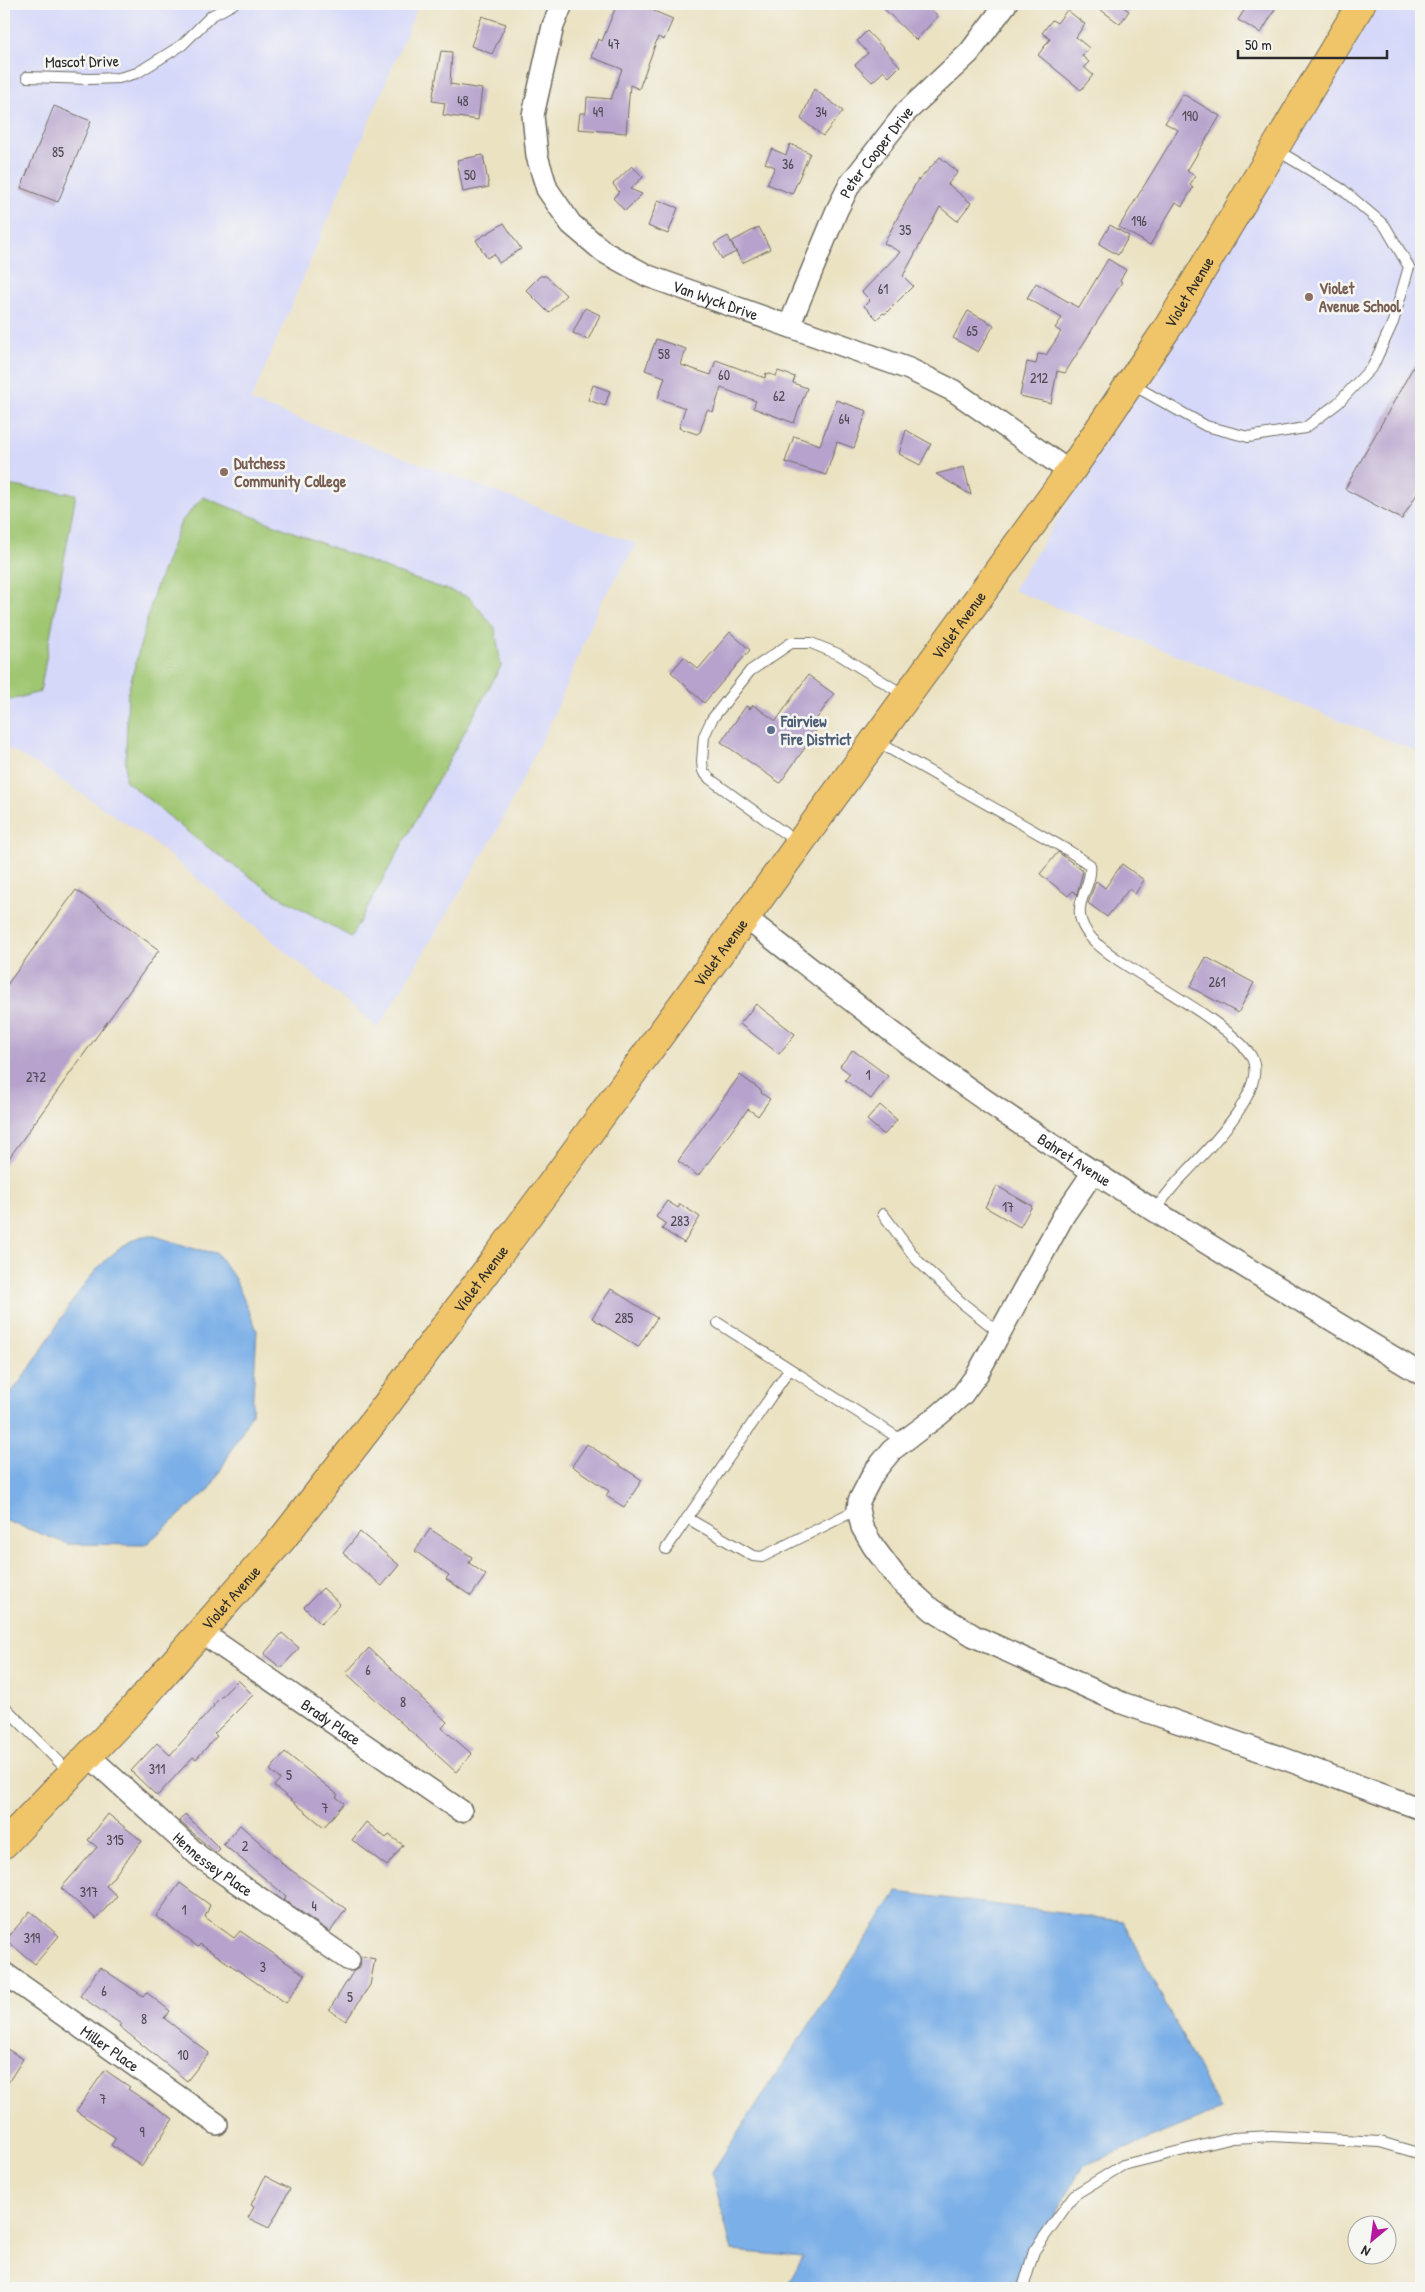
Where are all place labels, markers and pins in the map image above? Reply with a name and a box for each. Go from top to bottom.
place label: Violet Avenue School [1319,277,1401,317]
marker: Violet Avenue School [1303,291,1315,303]
place label: Dutchess Community College [234,452,347,493]
marker: Dutchess Community College [218,466,230,478]
place label: Fairview Fire District [780,710,852,750]
marker: Fairview Fire District [765,724,777,736]

